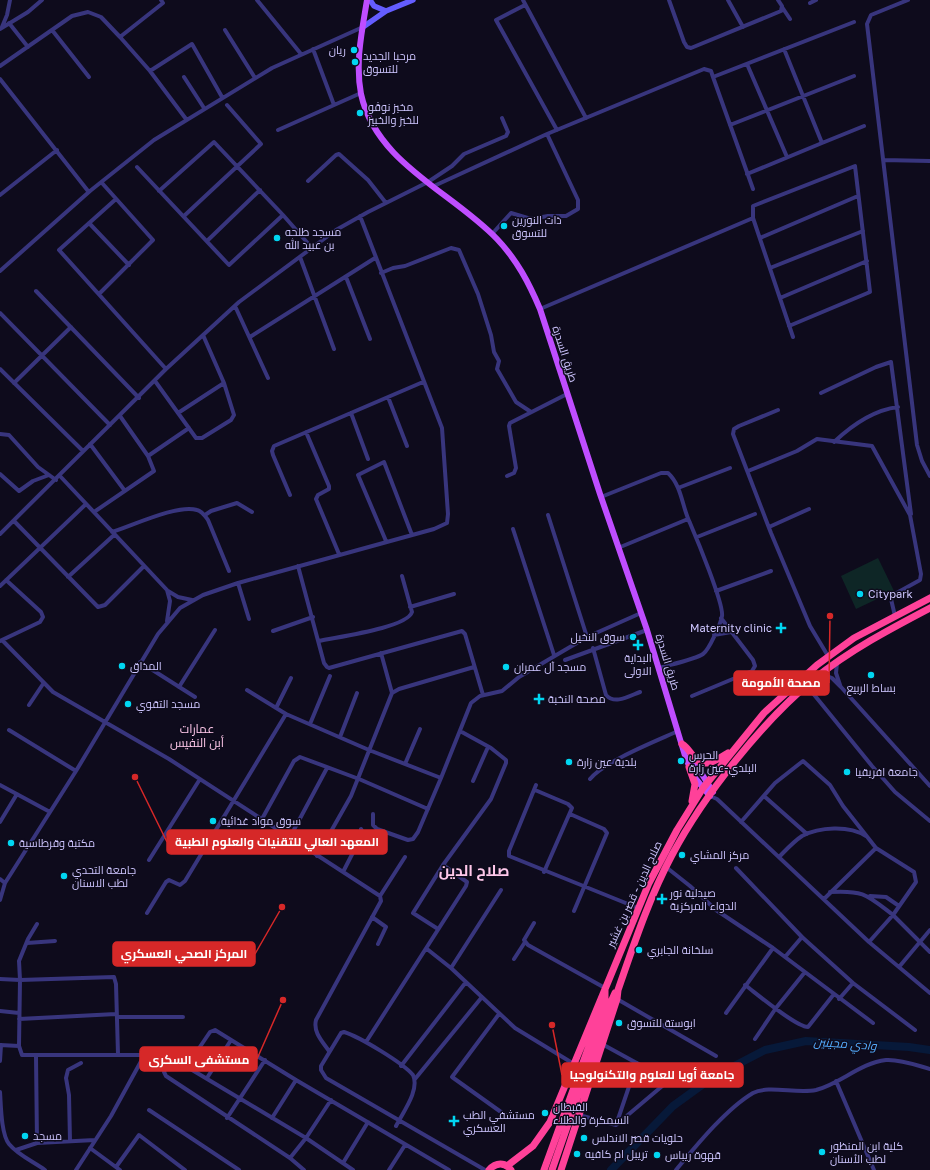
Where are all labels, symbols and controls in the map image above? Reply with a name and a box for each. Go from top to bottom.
place label: ريان [329,43,346,57]
marker: ريان [349,45,359,55]
place label: مرحبا الجديد للتسوق [363,49,416,76]
marker: مرحبا الجديد للتسوق [350,57,360,67]
place label: مخبز نوڤو للخبز والخبيز [367,100,419,127]
marker: مخبز نوڤو للخبز والخبيز [355,108,365,118]
place label: ذات النورين للتسوق [512,213,562,240]
marker: ذات النورين للتسوق [499,221,509,231]
place label: مسجد طلحه بن عبيد الله [285,225,341,252]
marker: مسجد طلحه بن عبيد الله [272,233,282,243]
street label: طريق السدرة [549,324,581,384]
place label: Citypark [868,587,913,600]
marker: Citypark [855,589,865,599]
place label: Maternity clinic [690,621,772,634]
marker: Maternity clinic [775,622,787,634]
place label: سوق النخيل [571,630,625,644]
marker: سوق النخيل [628,632,638,642]
street label: طريق السدرة [653,632,683,692]
marker: البداية الاولى [633,640,643,650]
place label: البداية الاولى [624,651,652,678]
place label: المذاق [130,659,162,673]
place label: مسجد آل عمران [514,660,586,674]
marker: المذاق [117,661,127,671]
marker: مسجد آل عمران [501,662,511,672]
marker: بساط الربيع [866,670,876,680]
callout: مصحة الأمومة [734,671,829,695]
text: مصحة الأمومة [741,675,821,691]
place label: بساط الربيع [846,681,896,696]
place label: مصحة النخبة [548,692,606,705]
marker: مصحة النخبة [533,693,545,705]
place label: مسجد التقوي [136,697,200,713]
marker: مسجد التقوي [123,699,133,709]
district label: عمارات أبن النفيس [170,721,224,750]
place label: الحرس البلدي-عين زارة [689,748,757,777]
place label: بلدية عين زارة [577,755,637,769]
marker: الحرس البلدي-عين زارة [676,756,686,766]
marker: بلدية عين زارة [564,757,574,767]
place label: جامعة افريقيا [855,765,918,779]
marker: جامعة افريقيا [842,767,852,777]
place label: سوق مواد غذائية [221,814,301,828]
marker: سوق مواد غذائية [208,816,218,826]
callout: المعهد العالي للتقنيات والعلوم الطبية [167,830,387,854]
text: المعهد العالي للتقنيات والعلوم الطبية [175,834,379,852]
place label: مكتبة وقرطاسية [19,836,95,850]
marker: مكتبة وقرطاسية [6,838,16,848]
street label: صلاح الدين - قصر بن غشير [603,839,666,951]
place label: مركز المشاي [690,848,749,864]
marker: مركز المشاي [677,850,687,860]
district label: صلاح الدين [439,861,509,881]
place label: جامعة التحدي لطب الاسنان [72,863,136,890]
marker: جامعة التحدي لطب الاسنان [59,871,69,881]
place label: صيدلية نور الدواء المركزية [669,886,737,913]
marker: صيدلية نور الدواء المركزية [657,894,667,904]
callout: المركز الصحي العسكري [113,942,255,966]
place label: سلخانة الجابري [647,943,713,959]
marker: سلخانة الجابري [634,945,644,955]
text: المركز الصحي العسكري [121,946,247,964]
place label: ابوستة للتسوق [627,1016,696,1030]
marker: ابوستة للتسوق [614,1018,624,1028]
water label: وادي مجينين [813,1034,879,1056]
callout: مستشفى السكرى [140,1047,257,1071]
text: مستشفى السكرى [149,1052,249,1068]
callout: جامعة أويا للعلوم والتكنولوجيا [562,1063,743,1087]
text: جامعة أويا للعلوم والتكنولوجيا [570,1067,735,1083]
place label: القبطان السمكرة والطلاء [553,1100,629,1127]
place label: مستشفي الطب العسكري [463,1108,535,1137]
marker: القبطان السمكرة والطلاء [540,1108,550,1118]
marker: مستشفي الطب العسكري [448,1115,460,1127]
place label: مسجد [33,1129,62,1142]
marker: مسجد [20,1131,30,1141]
place label: حلويات قصر الاندلس [592,1131,683,1145]
marker: حلويات قصر الاندلس [579,1133,589,1143]
place label: كلية ابن المنظور لطب الأسنان [829,1139,903,1166]
place label: تريبل ام كافيه [585,1147,648,1162]
marker: كلية ابن المنظور لطب الأسنان [817,1147,827,1157]
place label: قهوة ريباس [665,1148,721,1162]
marker: تريبل ام كافيه [572,1149,582,1159]
marker: قهوة ريباس [652,1150,662,1160]

